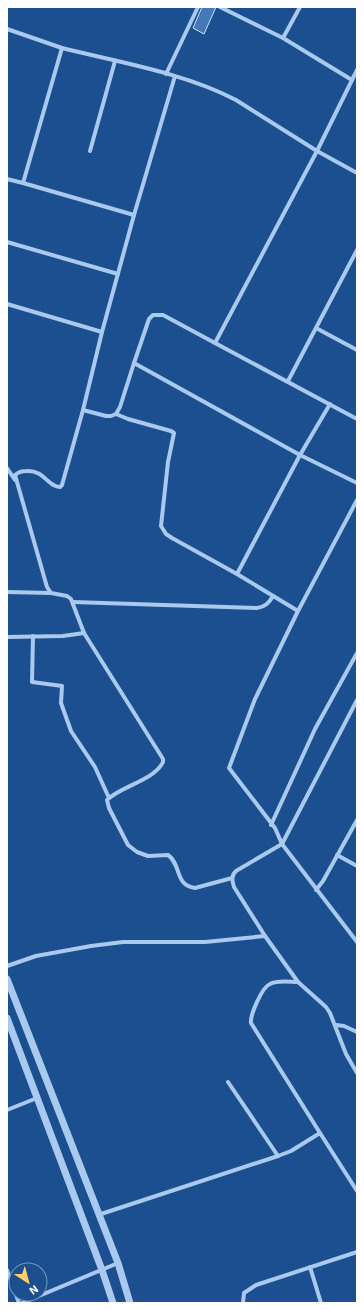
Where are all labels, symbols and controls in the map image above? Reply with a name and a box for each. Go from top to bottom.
north arrow [8,1262,48,1302]
text: N [27,1283,41,1298]

